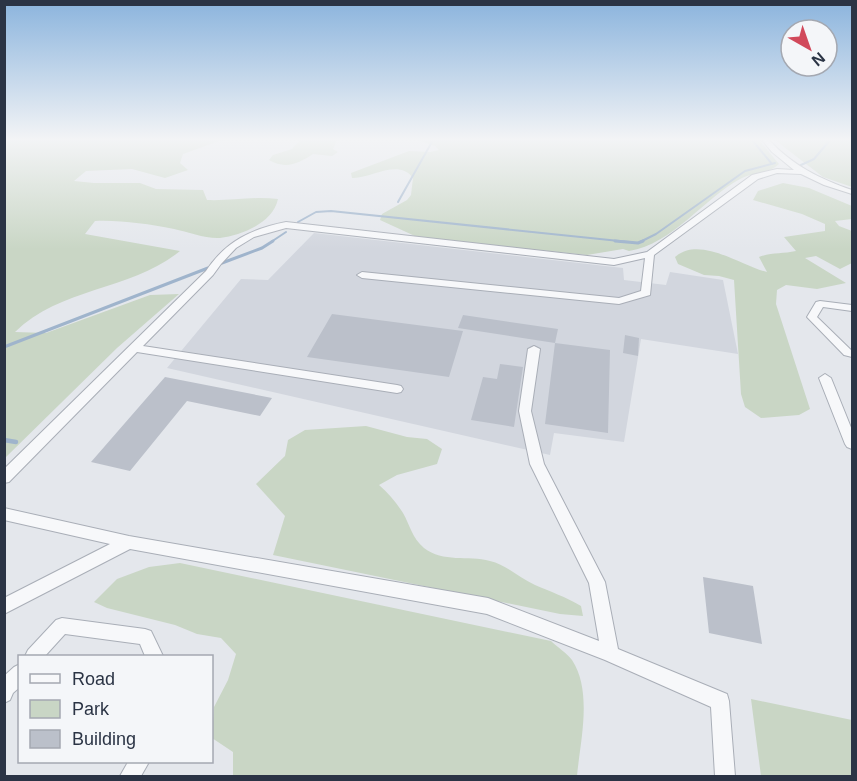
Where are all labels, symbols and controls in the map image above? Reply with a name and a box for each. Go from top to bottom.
north arrow [779,18,839,78]
text: N [808,49,828,69]
legend [18,655,213,763]
text: Road [72,669,115,689]
text: Park [72,699,110,719]
text: Building [72,729,136,749]

